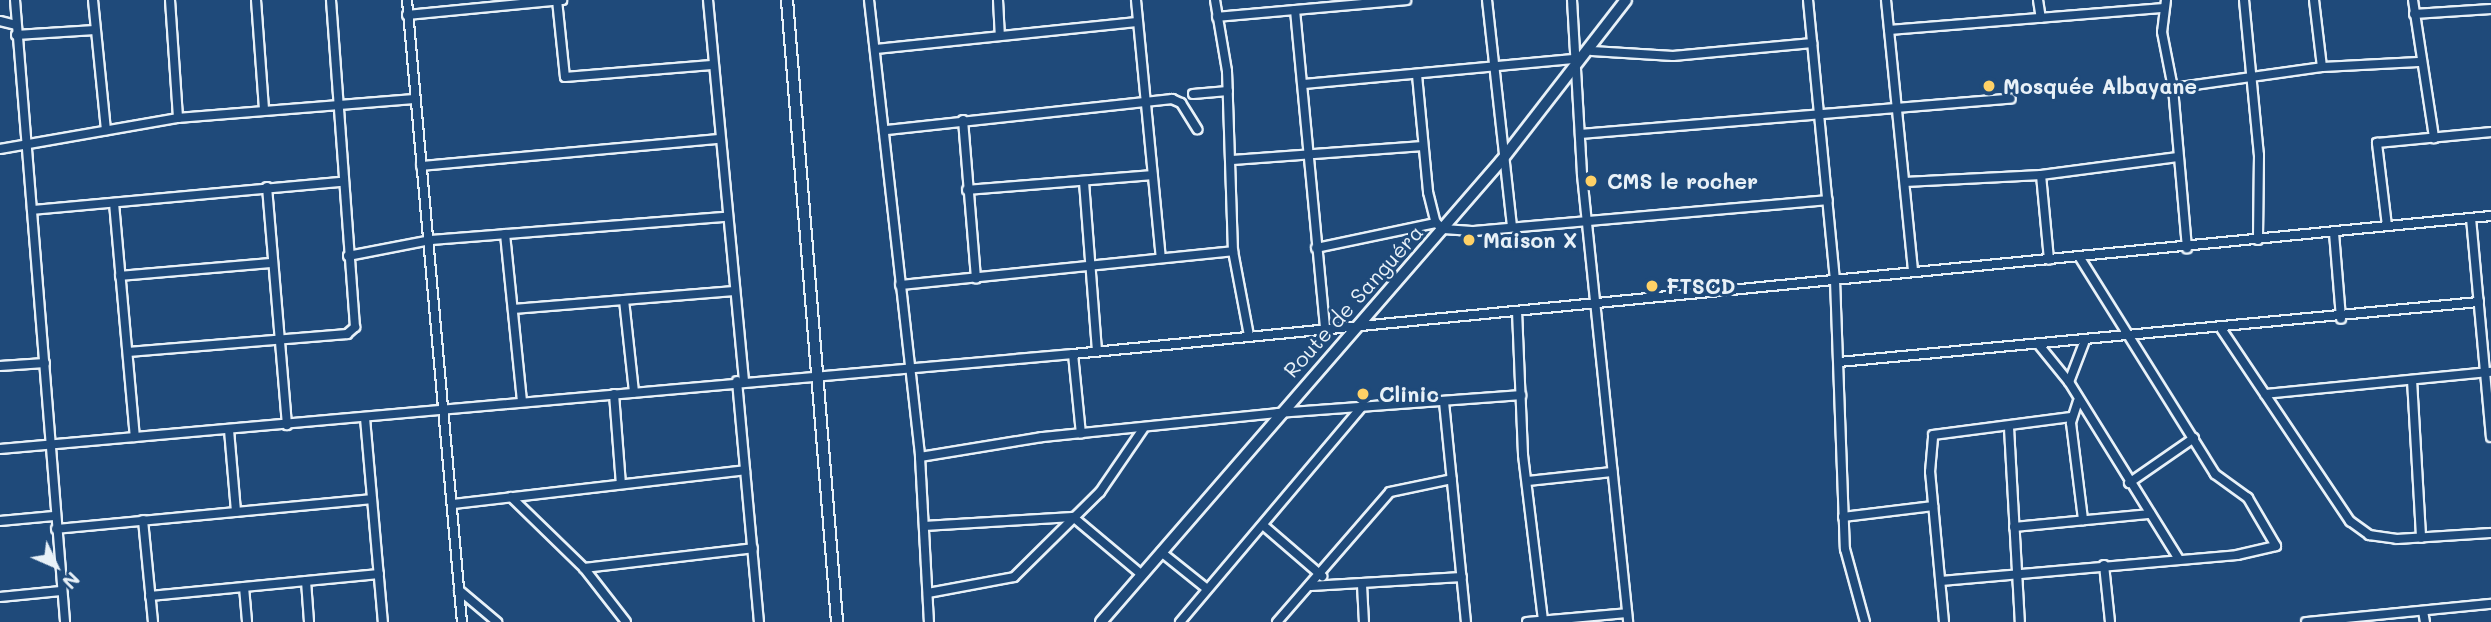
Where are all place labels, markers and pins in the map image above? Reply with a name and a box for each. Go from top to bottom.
place label: Mosquée Albayane [2003,73,2197,99]
marker: Mosquée Albayane [1981,78,1997,94]
place label: CMS le rocher [1607,168,1758,194]
marker: CMS le rocher [1581,171,1601,191]
place label: Maison X [1483,227,1577,253]
marker: Maison X [1461,232,1477,248]
place label: FTSCD [1666,273,1736,299]
marker: FTSCD [1644,278,1660,294]
place label: Clinic [1379,381,1439,407]
marker: Clinic [1353,384,1373,404]

